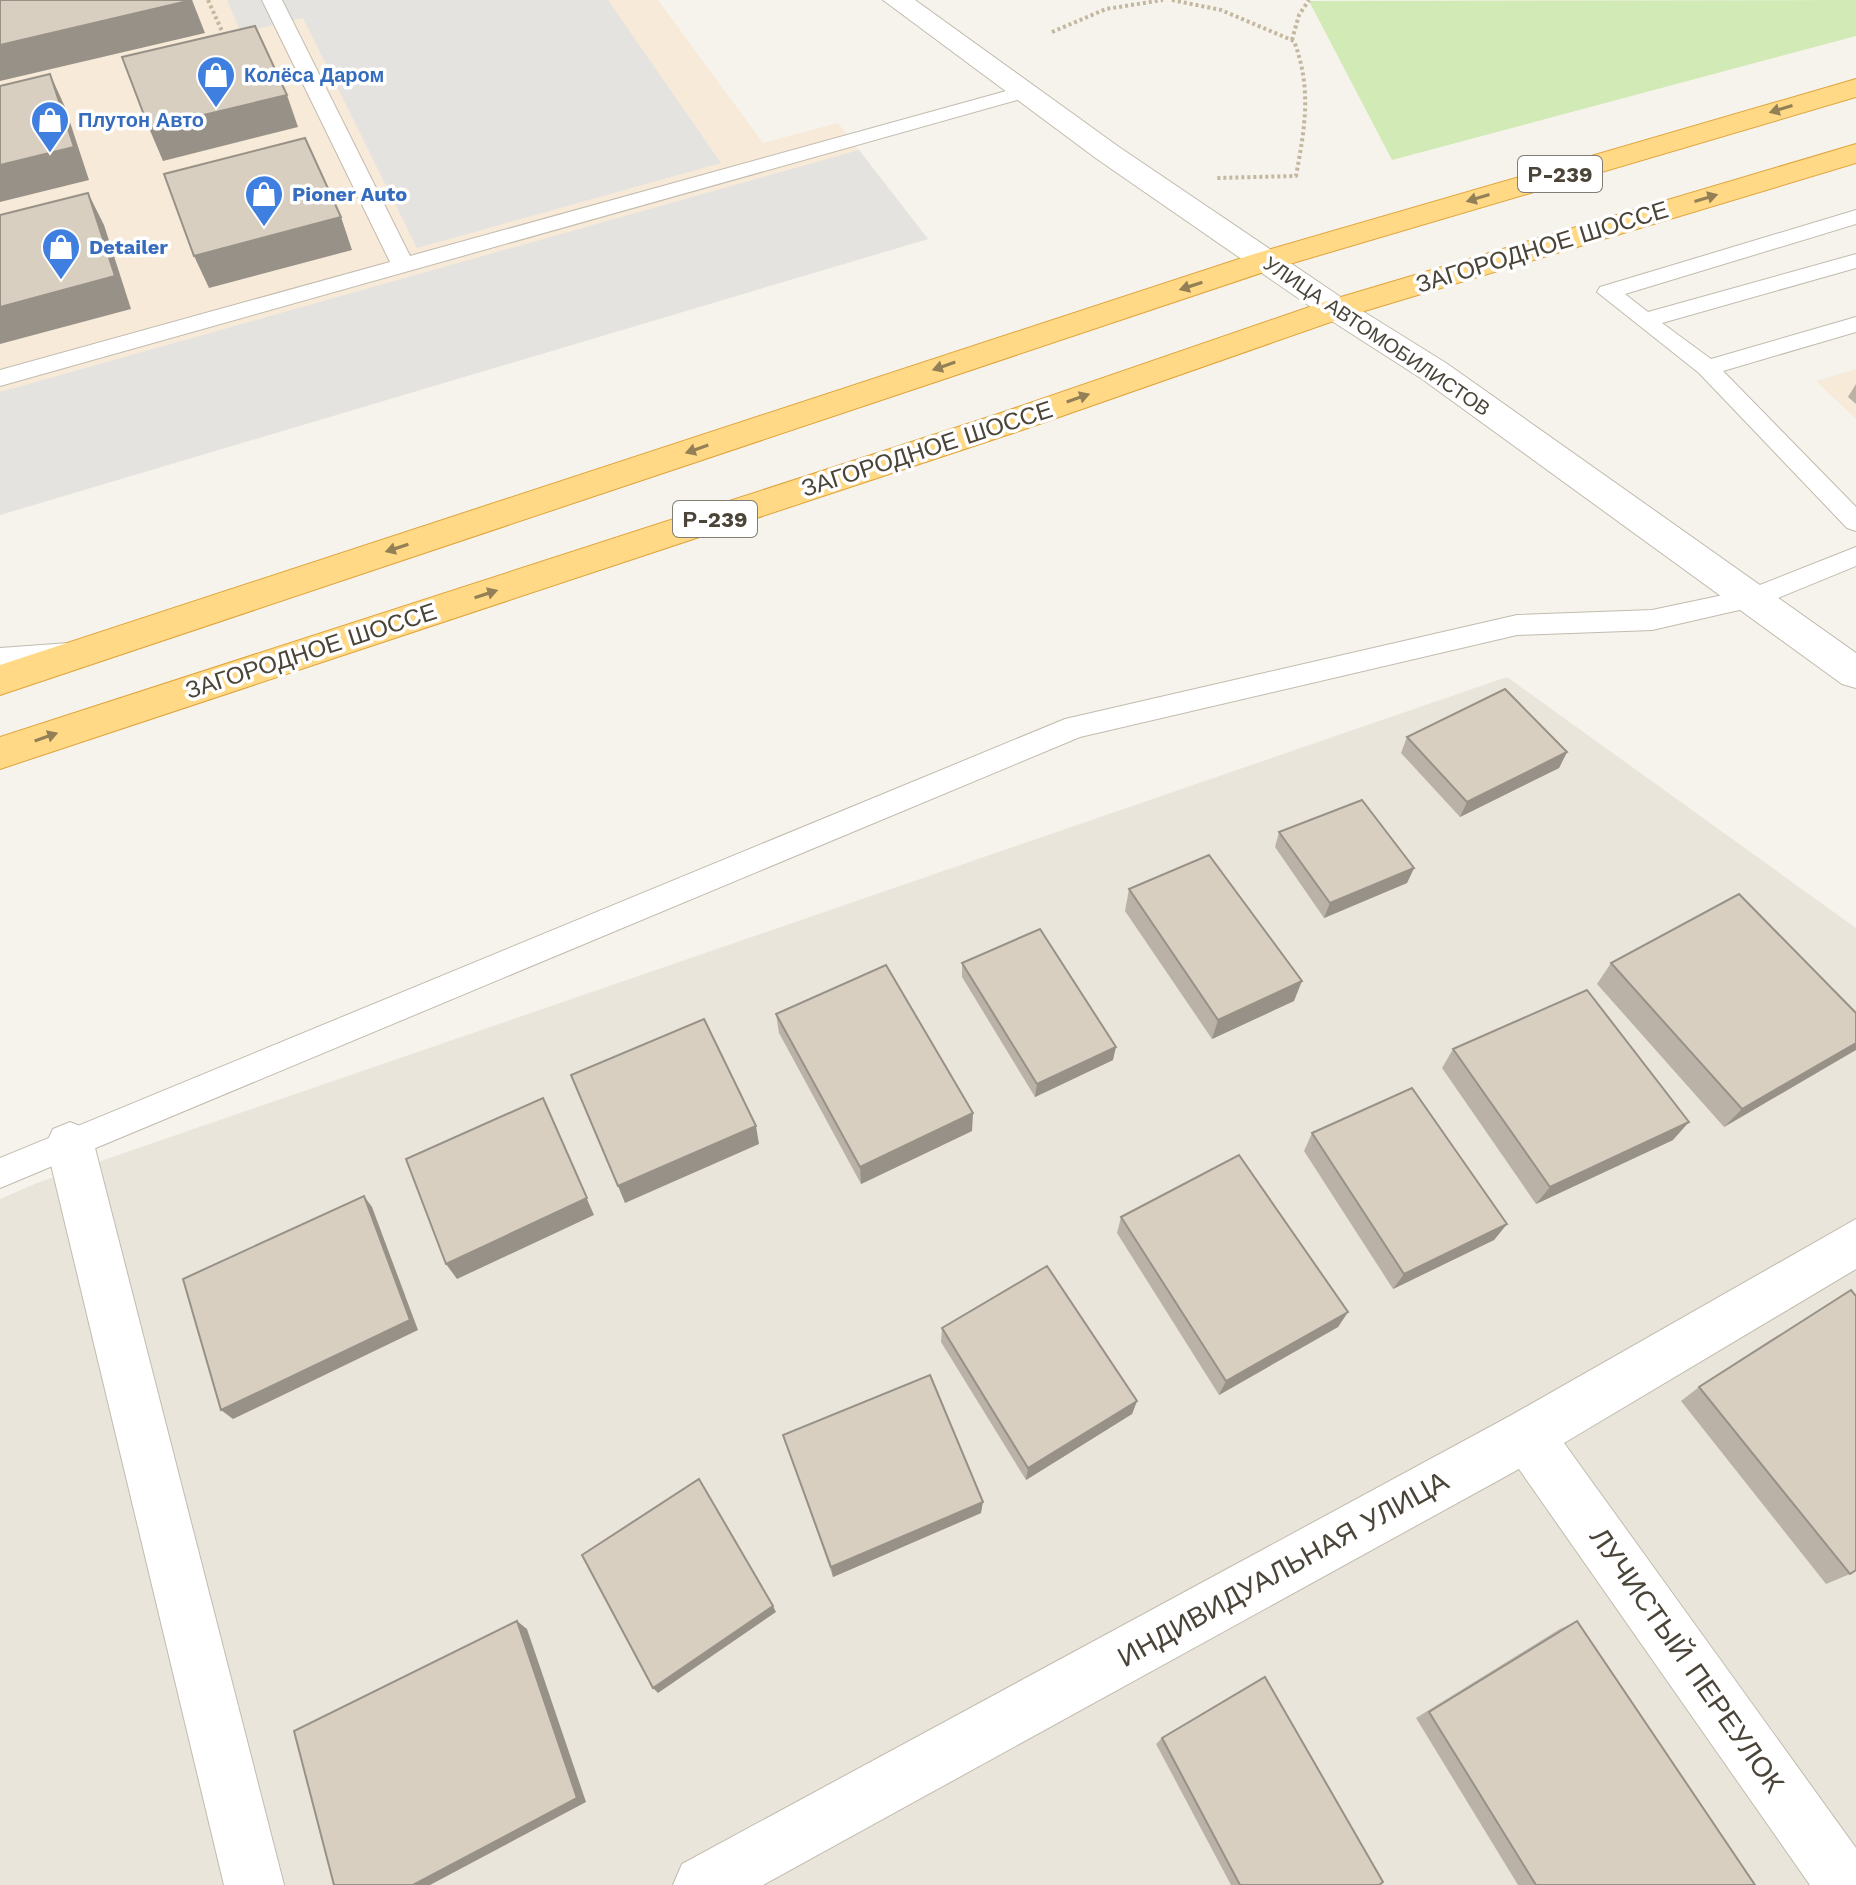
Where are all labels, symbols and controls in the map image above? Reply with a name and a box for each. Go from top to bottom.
shop icon: Колёса Даром [195,54,237,109]
place label: Колёса Даром [244,63,384,87]
shop icon: Плутон Авто [29,99,71,154]
one-way arrow [1768,103,1792,116]
place label: Плутон Авто [78,108,204,132]
road number: Р-239 [1518,156,1602,192]
shop icon: Pioner Auto [243,173,285,228]
place label: Pioner Auto [292,182,407,206]
one-way arrow [1694,191,1718,204]
one-way arrow [1465,192,1489,205]
street label: ЗАГОРОДНОЕ ШОССЕ [1413,195,1671,299]
shop icon: Detailer [40,226,82,281]
place label: Detailer [89,235,168,259]
street label: УЛИЦА АВТОМОБИЛИСТОВ [1259,251,1495,421]
one-way arrow [1179,280,1203,292]
one-way arrow [931,360,955,373]
one-way arrow [1066,392,1090,404]
street label: ЗАГОРОДНОЕ ШОССЕ [798,395,1056,503]
one-way arrow [685,443,709,455]
road number: Р-239 [673,501,757,537]
one-way arrow [385,543,409,555]
one-way arrow [474,587,498,600]
street label: ЗАГОРОДНОЕ ШОССЕ [182,597,440,705]
one-way arrow [34,731,58,743]
street label: ИНДИВИДУАЛЬНАЯ УЛИЦА [1112,1464,1454,1674]
street label: ЛУЧИСТЫЙ ПЕРЕУЛОК [1583,1521,1791,1799]

